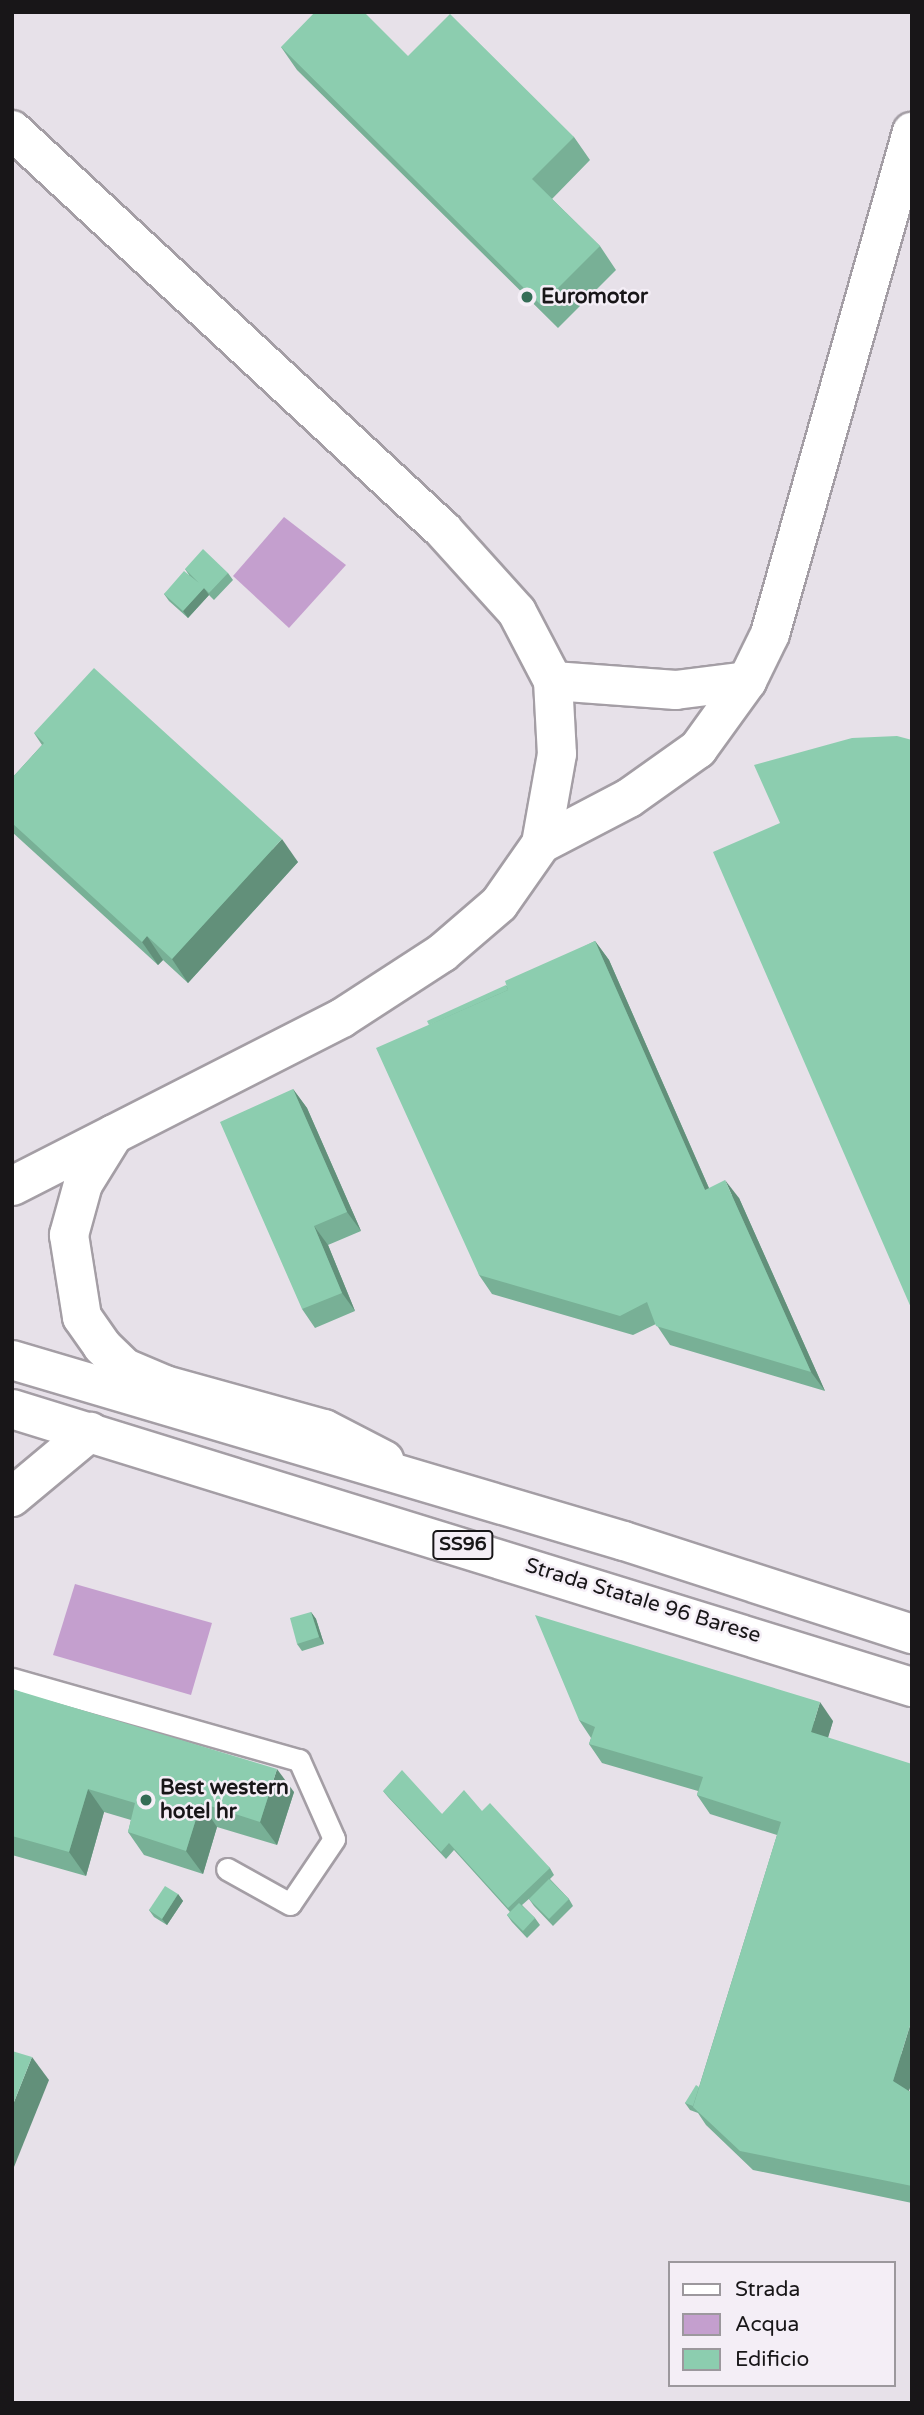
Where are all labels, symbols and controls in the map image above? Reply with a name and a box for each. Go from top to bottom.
place label: Euromotor [541,284,648,310]
marker: Euromotor [519,289,535,305]
road number: SS96 [432,1530,494,1560]
street label: Strada Statale 96 Barese [522,1553,764,1649]
place label: Best western hotel hr [160,1775,289,1825]
marker: Best western hotel hr [138,1792,154,1808]
legend [668,2261,896,2387]
text: Strada [735,2277,800,2302]
text: Acqua [735,2312,799,2337]
text: Edificio [735,2347,809,2372]

